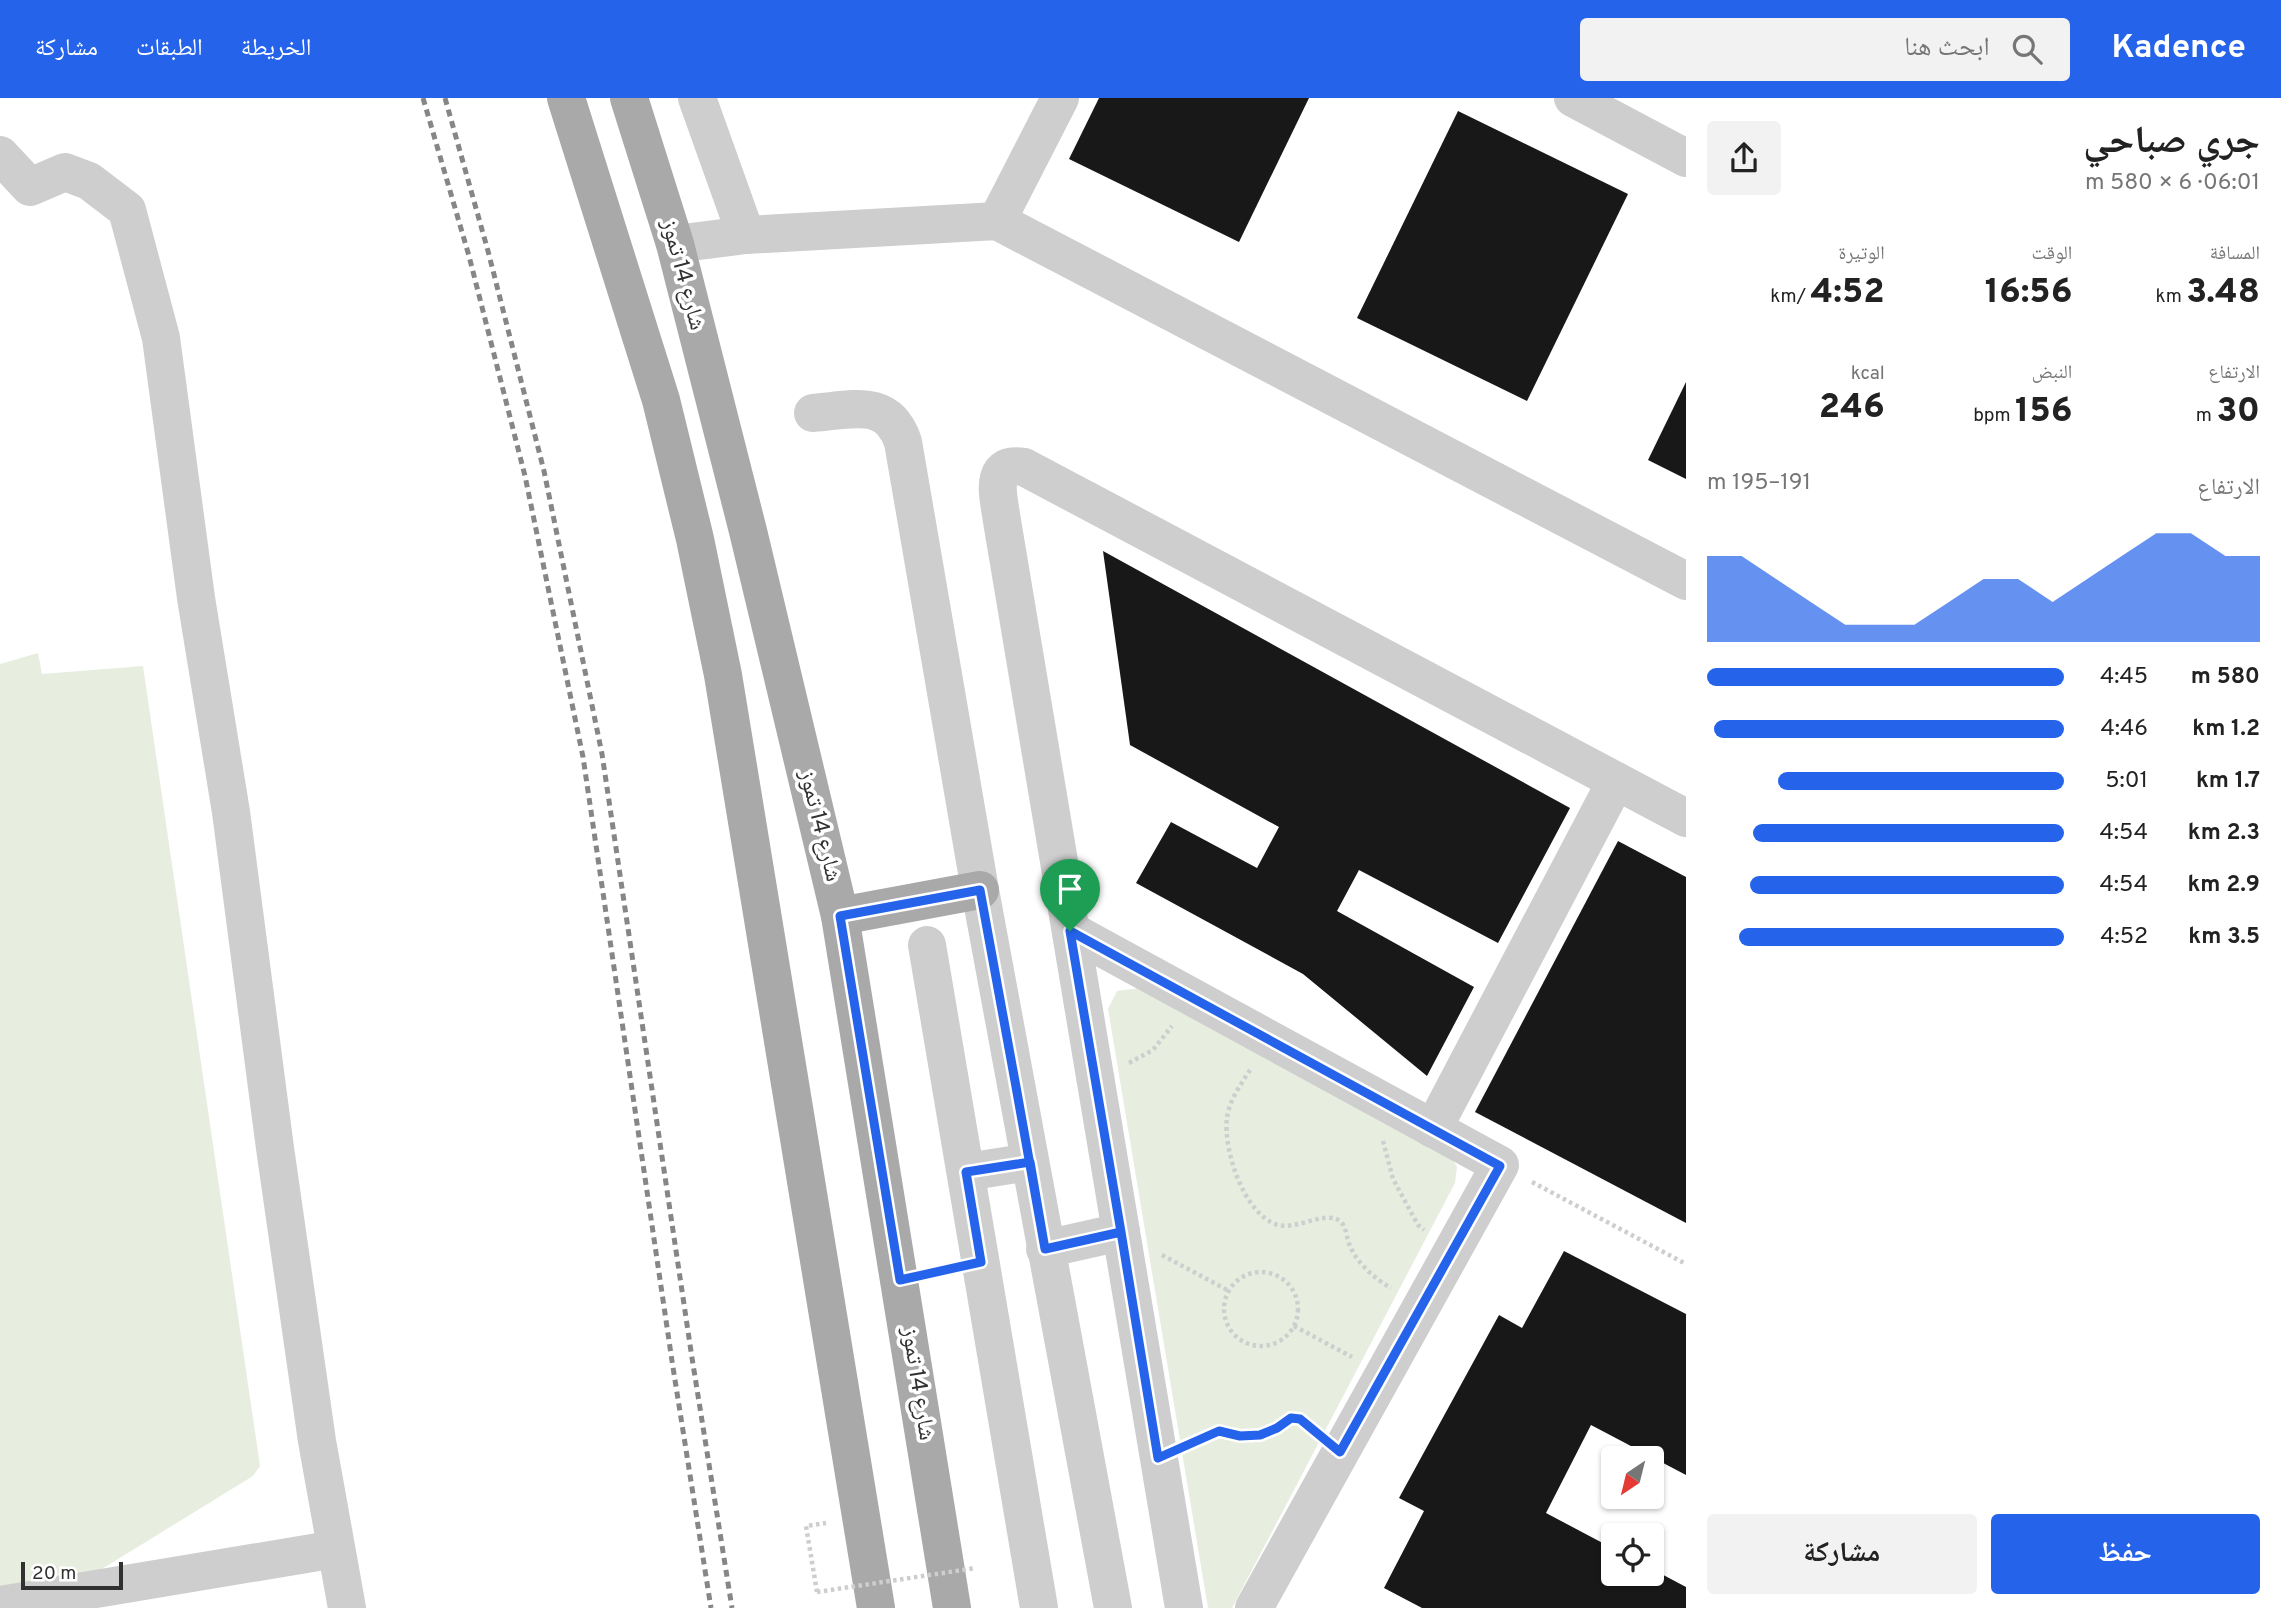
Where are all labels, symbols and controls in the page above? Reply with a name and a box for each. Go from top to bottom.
search box [1580,18,2070,81]
text: Kadence [2112,28,2246,70]
icon: search [2008,30,2046,68]
text: ابحث هنا [1904,32,1990,65]
text: مشاركة [35,34,98,64]
text: الطبقات [136,34,203,64]
text: الخريطة [241,34,311,64]
text: جري صباحي [2083,118,2260,167]
button: share [1707,121,1781,195]
text: 06:01 · 6 × 580 m [2085,169,2260,198]
street label: شارع 14 تموز [653,215,711,334]
text: الوتيرة [1838,242,1885,266]
text: الوقت [2031,242,2072,266]
text: المسافة [2210,242,2260,266]
text: 4:52 [1810,271,1885,315]
text: 16:56 [1985,271,2072,315]
text: 3.48 [2186,271,2260,315]
text: /km [1770,285,1810,309]
text: km [2156,285,2186,309]
text: النبض [2032,361,2072,385]
text: الارتفاع [2208,361,2260,385]
text: kcal [1851,362,1885,386]
text: 246 [1819,386,1885,430]
text: 156 [2015,390,2072,434]
text: 30 [2216,390,2260,434]
text: bpm [1973,404,2015,428]
text: m [2196,404,2216,428]
text: 191–195 m [1707,469,1811,498]
text: الارتفاع [2197,474,2260,503]
text: 4:45 [2100,663,2148,692]
text: 580 m [2191,663,2260,692]
text: 4:46 [2101,715,2148,744]
text: 1.2 km [2192,715,2260,744]
street label: شارع 14 تموز [791,766,847,885]
text: 5:01 [2105,767,2148,796]
text: 1.7 km [2196,767,2260,796]
text: 4:54 [2100,819,2148,848]
text: 2.3 km [2188,819,2260,848]
pin [1040,859,1100,931]
icon: arrive [1051,870,1089,908]
text: 4:54 [2100,871,2148,900]
text: 2.9 km [2187,871,2260,900]
text: 4:52 [2100,923,2148,952]
text: 3.5 km [2188,923,2260,952]
street label: شارع 14 تموز [894,1324,940,1443]
north arrow [1601,1446,1664,1508]
map controls [1601,1446,1664,1586]
button: مشاركة [1707,1514,1977,1594]
button: حفظ [1991,1514,2260,1594]
button: locate [1601,1523,1664,1586]
scale bar [21,1559,122,1591]
text: 20 m [32,1562,76,1586]

